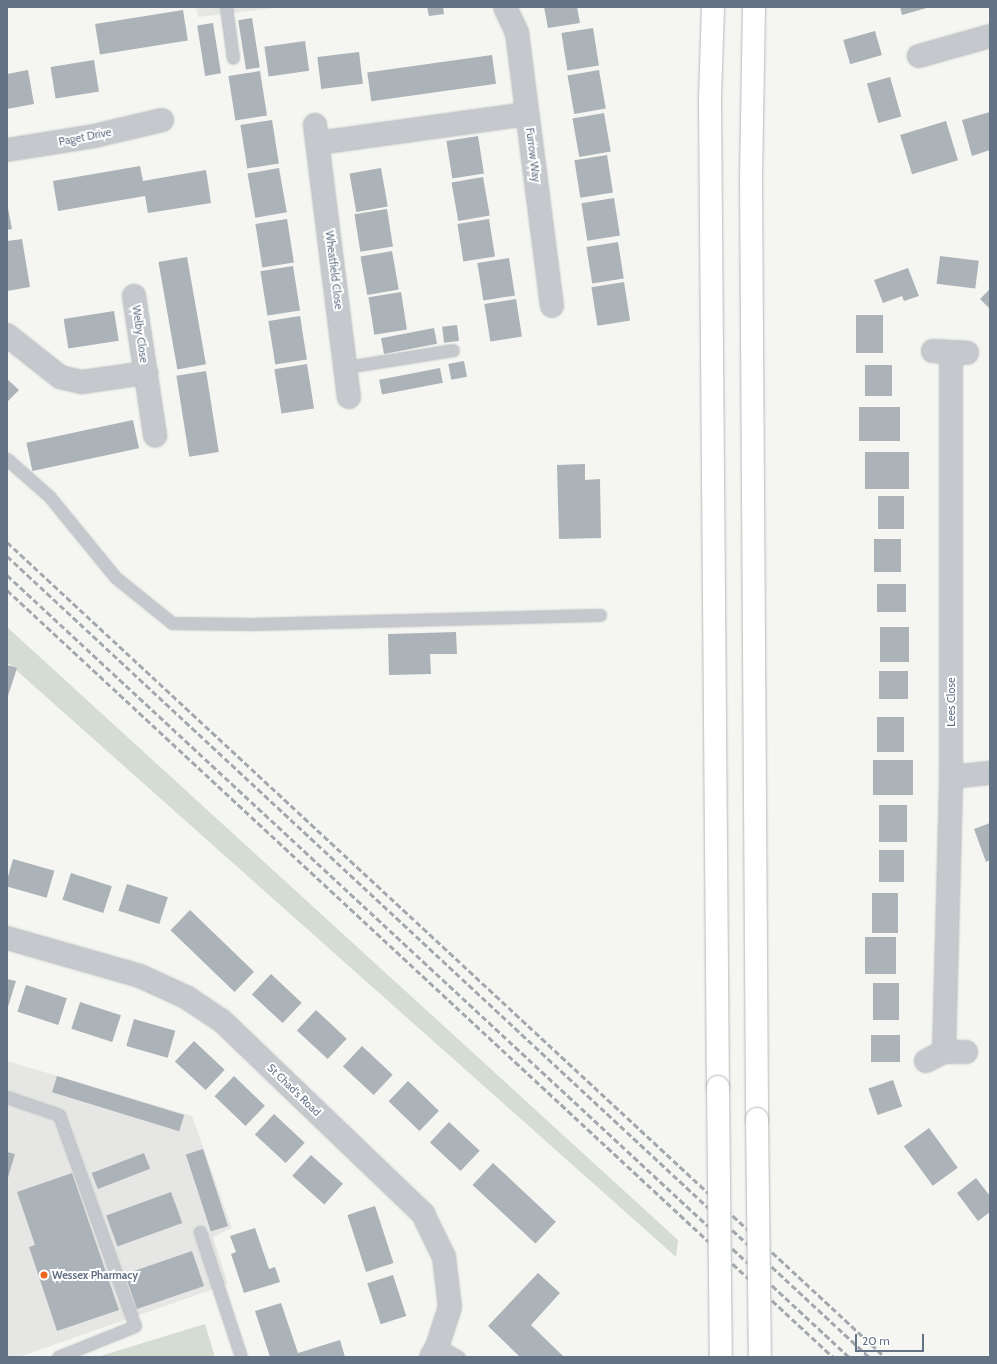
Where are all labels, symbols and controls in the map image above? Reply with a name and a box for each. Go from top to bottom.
street label: Paget Drive [58,125,112,149]
street label: Furrow Way [523,127,543,183]
street label: Wheatfield Close [323,230,345,310]
street label: Welby Close [129,304,151,364]
street label: Lees Close [944,677,958,727]
street label: St Chad's Road [265,1061,323,1119]
place label: Wessex Pharmacy [52,1268,138,1282]
marker: Wessex Pharmacy [39,1270,49,1280]
scale bar [857,1326,926,1352]
text: 20 m [862,1333,890,1348]

